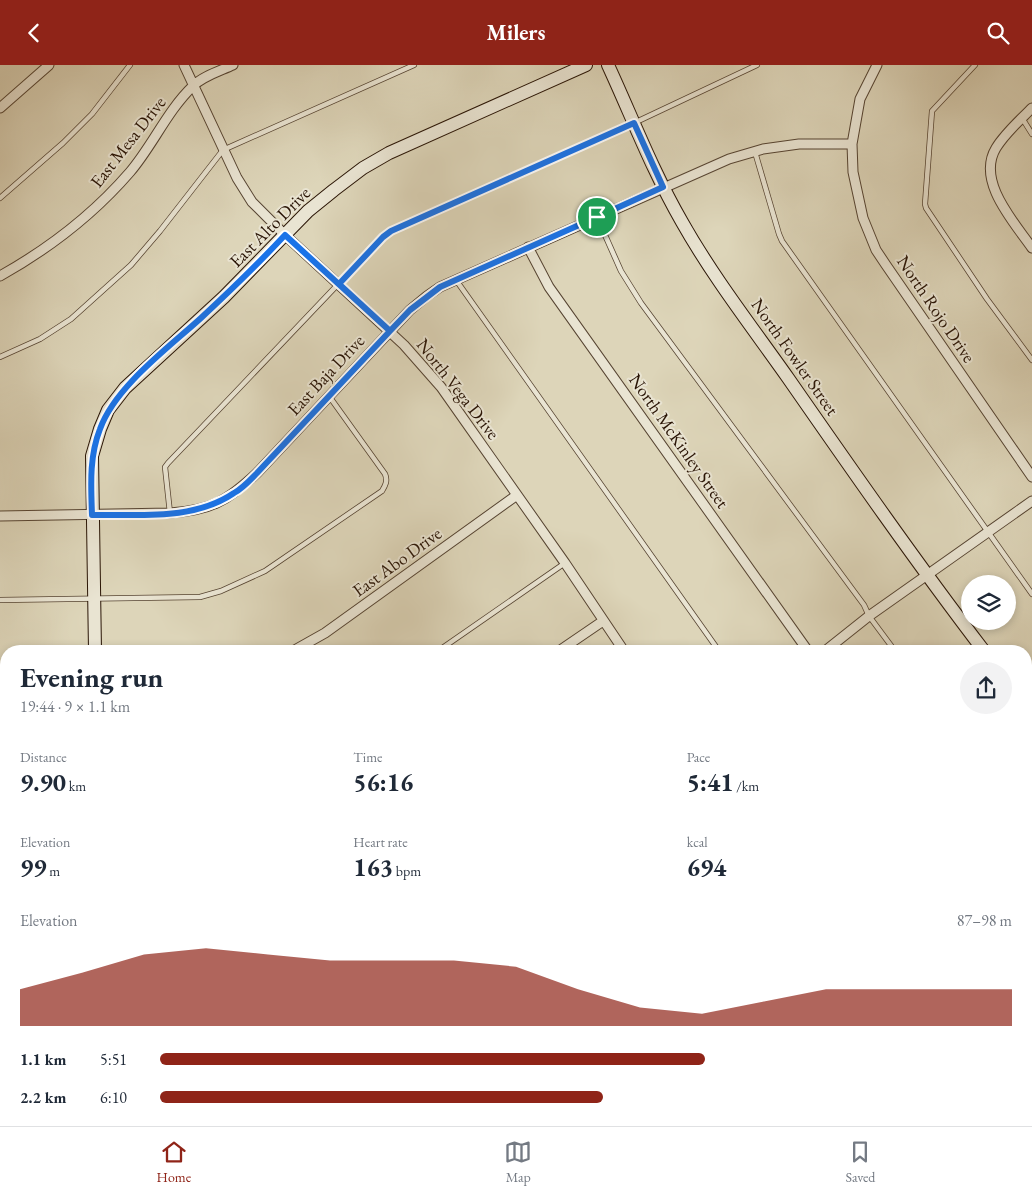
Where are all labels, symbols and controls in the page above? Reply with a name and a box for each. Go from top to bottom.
text: Milers [487,18,545,47]
icon: back [20,19,48,47]
icon: search [984,19,1012,47]
street label: East Mesa Drive [85,91,170,192]
street label: East Alto Drive [224,181,315,272]
pin [576,196,618,238]
icon: arrive [583,203,611,231]
street label: North Rojo Drive [892,251,981,367]
street label: North Fowler Street [746,294,845,420]
street label: East Baja Drive [282,329,369,420]
street label: North Vega Drive [412,334,505,444]
street label: North McKinley Street [624,369,735,513]
street label: East Abo Drive [348,522,446,602]
map controls [961,575,1016,630]
button: layers [961,575,1016,630]
text: Evening run [20,659,163,695]
button: share [960,662,1012,714]
text: 19:44 · 9 × 1.1 km [20,696,130,717]
text: Distance [20,748,67,766]
text: Time [353,748,383,766]
text: Pace [687,748,710,766]
text: 9.90 [20,766,66,798]
text: 56:16 [353,766,413,798]
text: 5:41 [687,766,733,798]
text: km [66,777,86,795]
text: /km [733,777,759,795]
text: Elevation [20,833,70,851]
text: Heart rate [353,833,408,851]
text: kcal [687,833,708,851]
text: 99 [20,851,46,883]
text: 163 [353,851,393,883]
text: 694 [687,851,726,883]
text: m [46,862,60,880]
text: bpm [393,862,421,880]
text: Elevation [20,910,78,931]
text: 87–98 m [957,910,1012,931]
text: 1.1 km [20,1049,66,1070]
text: 5:51 [100,1049,127,1070]
text: 2.2 km [20,1087,66,1108]
text: 6:10 [100,1087,127,1108]
tab: Home [157,1138,191,1186]
tab: Map [504,1138,532,1186]
tab: Saved [845,1138,875,1186]

